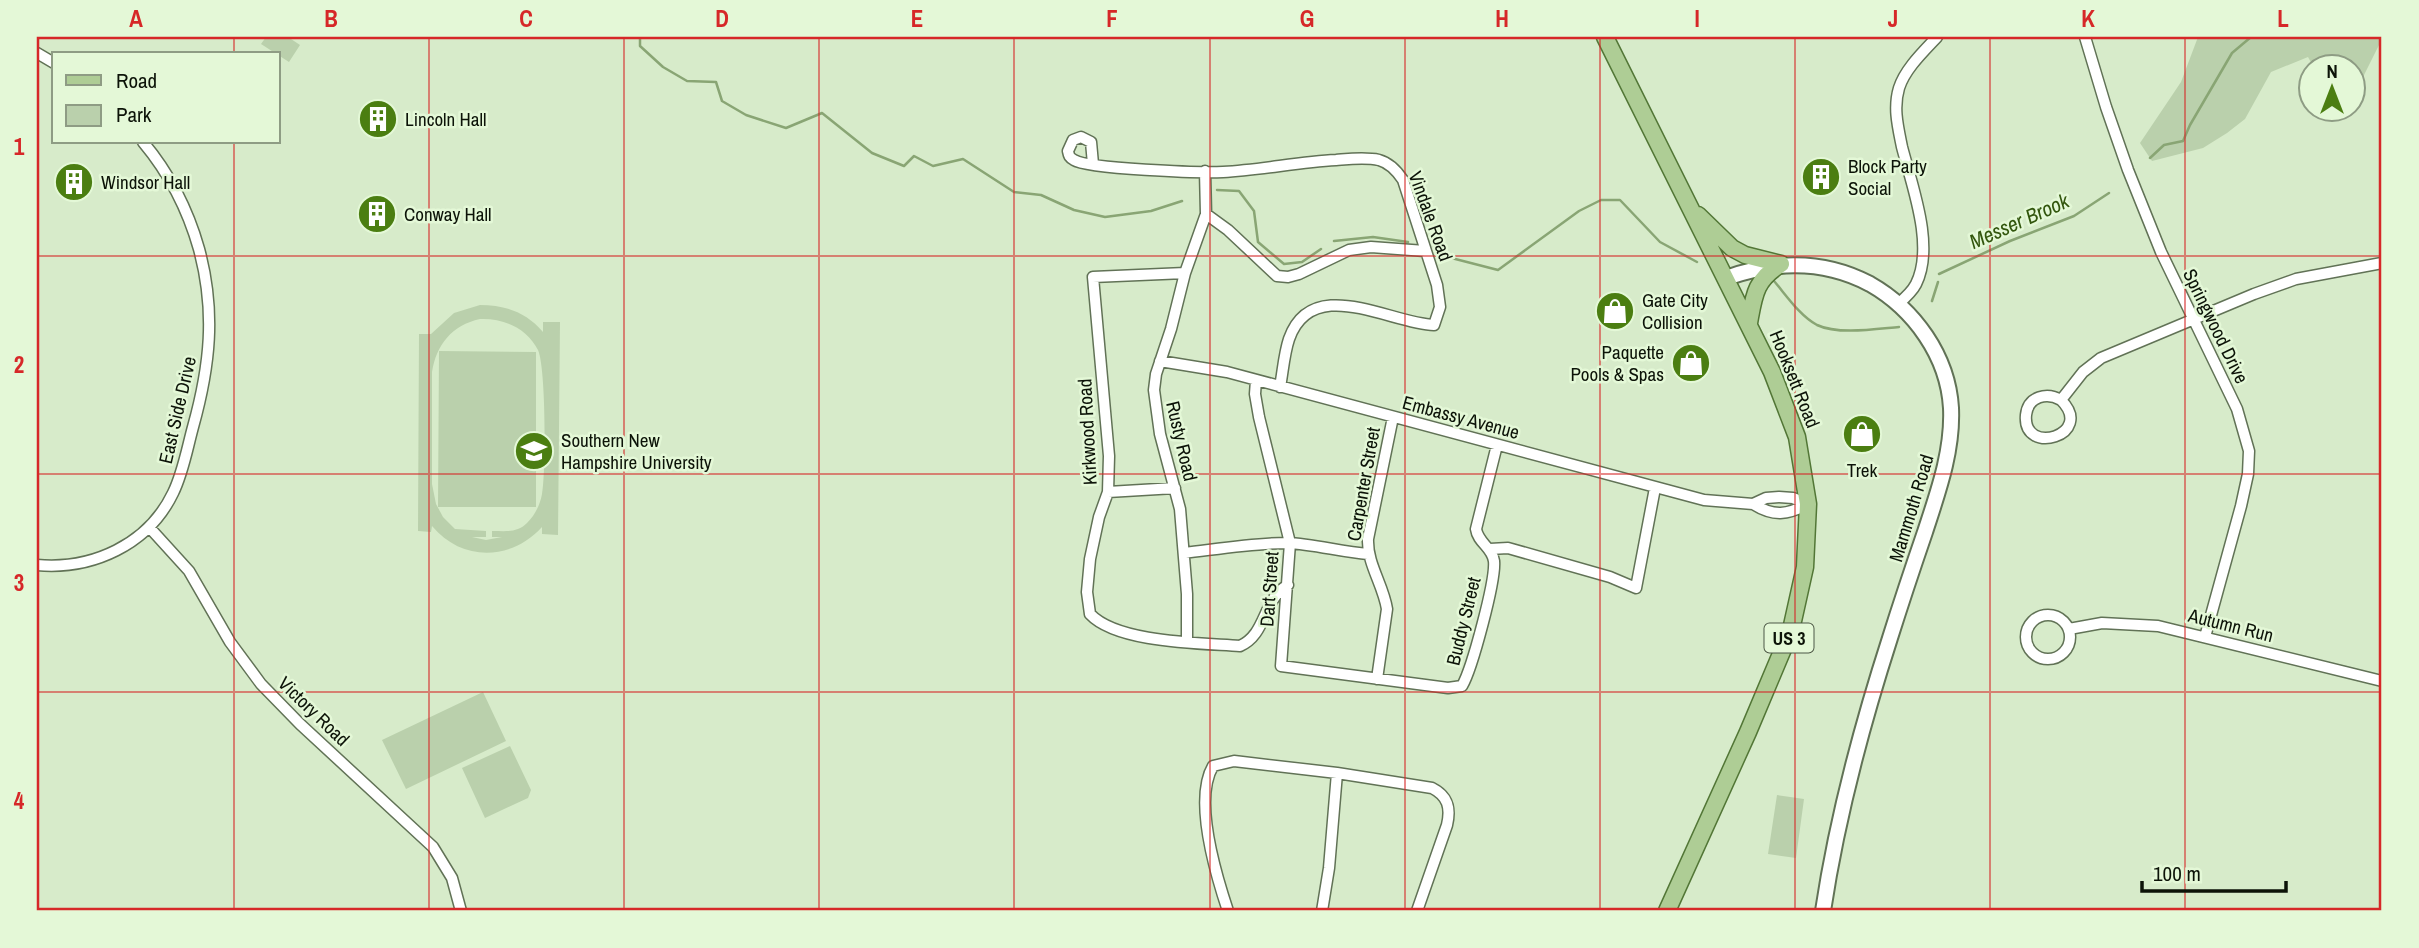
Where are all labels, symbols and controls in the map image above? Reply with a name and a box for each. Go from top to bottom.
text: A [129,3,143,34]
text: B [324,3,338,34]
text: C [519,3,533,34]
text: D [715,3,729,34]
text: E [911,3,923,34]
text: F [1106,3,1118,34]
text: G [1300,3,1314,34]
text: H [1495,3,1509,34]
text: I [1694,3,1700,34]
text: J [1888,3,1898,34]
text: K [2081,3,2095,34]
text: L [2277,3,2289,34]
legend [52,52,280,144]
north arrow [2296,52,2366,122]
text: N [2326,58,2338,84]
text: Road [116,66,157,95]
building icon: Lincoln Hall [357,98,399,140]
text: Park [116,100,152,129]
place label: Lincoln Hall [405,106,486,132]
text: 1 [14,131,25,162]
place label: Block Party Social [1848,153,1927,201]
building icon: Block Party Social [1800,156,1842,198]
building icon: Windsor Hall [53,161,95,203]
street label: Vindale Road [1403,167,1459,265]
place label: Windsor Hall [101,169,190,195]
water label: Messer Brook [1965,186,2075,256]
building icon: Conway Hall [356,193,398,235]
place label: Conway Hall [404,201,491,227]
street label: Springwood Drive [2177,264,2255,388]
place label: Gate City Collision [1642,287,1708,335]
shop icon: Gate City Collision [1594,290,1636,332]
street label: Hooksett Road [1764,326,1826,432]
place label: Paquette Pools & Spas [1570,339,1664,387]
shop icon: Paquette Pools & Spas [1670,342,1712,384]
text: 2 [14,349,24,380]
street label: East Side Drive [152,354,202,466]
street label: Kirkwood Road [1071,378,1103,486]
street label: Embassy Avenue [1400,389,1522,445]
street label: Rusty Road [1160,398,1204,484]
shop icon: Trek [1841,413,1883,455]
street label: Carpenter Street [1340,424,1386,543]
place label: Southern New Hampshire University [561,427,712,475]
school or university icon: Southern New Hampshire University [513,430,555,472]
street label: Mammoth Road [1882,451,1940,565]
place label: Trek [1847,457,1878,483]
street label: Dart Street [1253,550,1285,627]
text: 3 [14,567,24,598]
street label: Buddy Street [1439,574,1487,668]
street label: Autumn Run [2185,602,2276,648]
road number: US 3 [1764,624,1814,652]
street label: Victory Road [273,670,355,752]
text: 4 [14,785,25,816]
scale bar [2142,850,2286,894]
text: 100 m [2153,859,2201,888]

